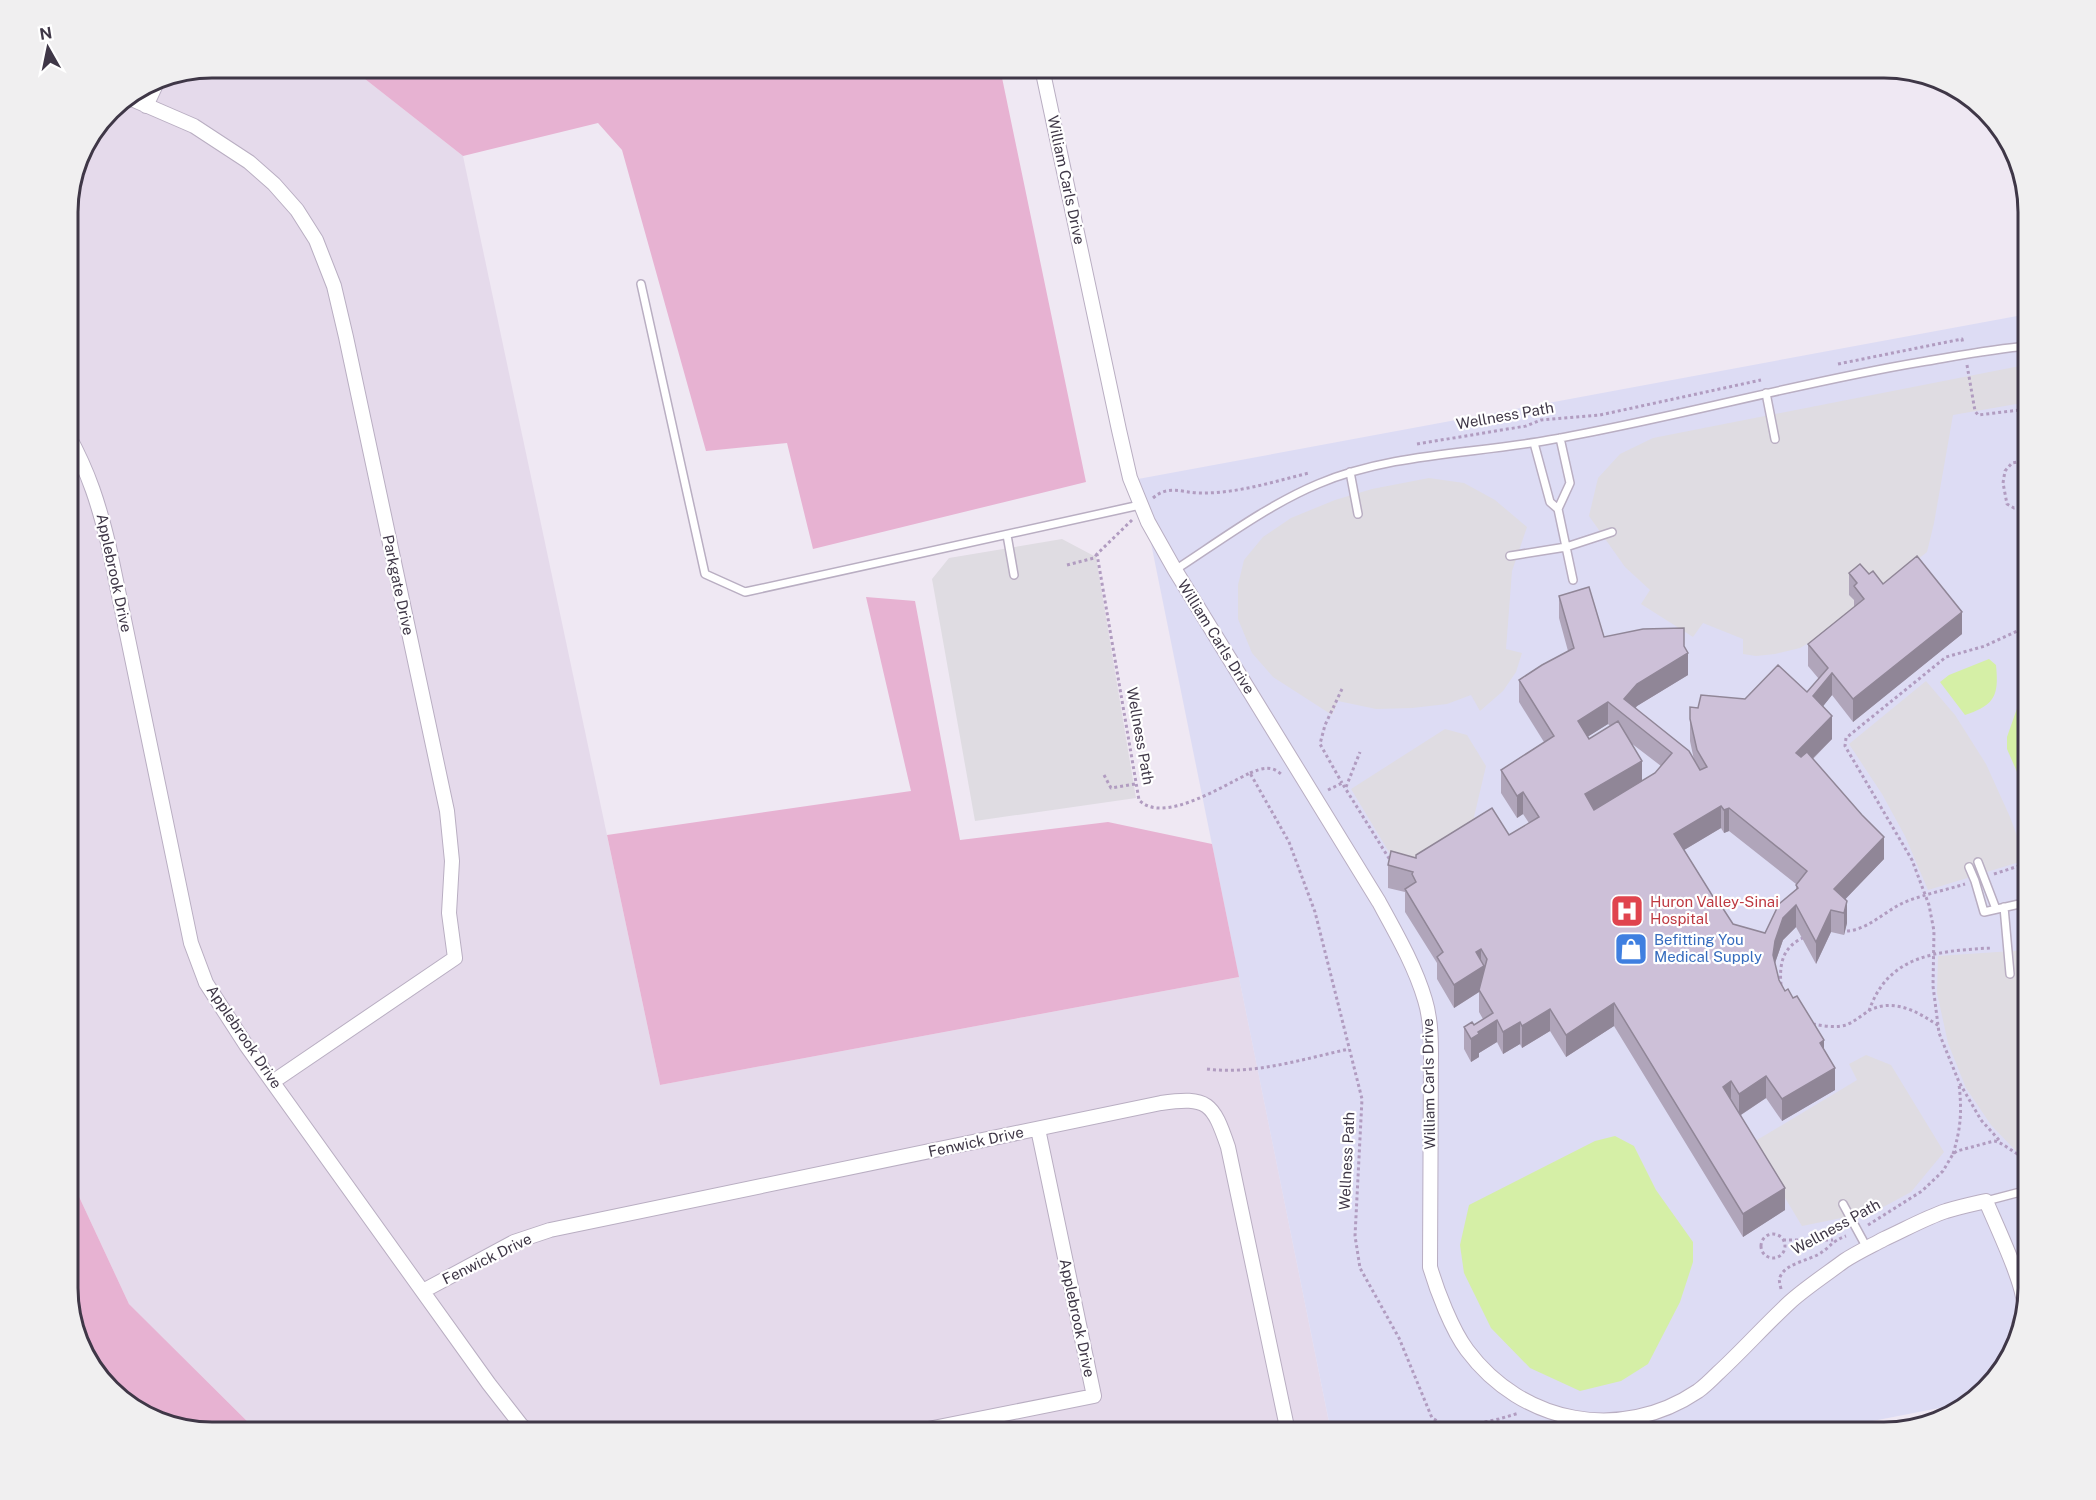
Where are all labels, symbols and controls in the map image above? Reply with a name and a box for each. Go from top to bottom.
north arrow [18,18,78,78]
text: N [38,23,53,44]
street label: William Carls Drive [1045,114,1088,246]
street label: Wellness Path [1455,399,1555,432]
street label: Applebrook Drive [94,512,135,634]
street label: Parkgate Drive [380,533,417,637]
street label: William Carls Drive [1174,577,1258,697]
street label: Wellness Path [1124,686,1157,786]
hospital icon: Huron Valley-Sinai Hospital [1609,893,1645,929]
place label: Huron Valley-Sinai Hospital [1650,893,1779,927]
shop icon: Befitting You Medical Supply [1613,931,1649,967]
place label: Befitting You Medical Supply [1654,931,1762,965]
street label: Applebrook Drive [204,982,285,1092]
street label: William Carls Drive [1419,1018,1438,1150]
street label: Wellness Path [1335,1111,1358,1211]
street label: Fenwick Drive [927,1123,1025,1160]
street label: Wellness Path [1789,1195,1883,1258]
street label: Fenwick Drive [439,1230,534,1287]
street label: Applebrook Drive [1057,1257,1098,1379]

